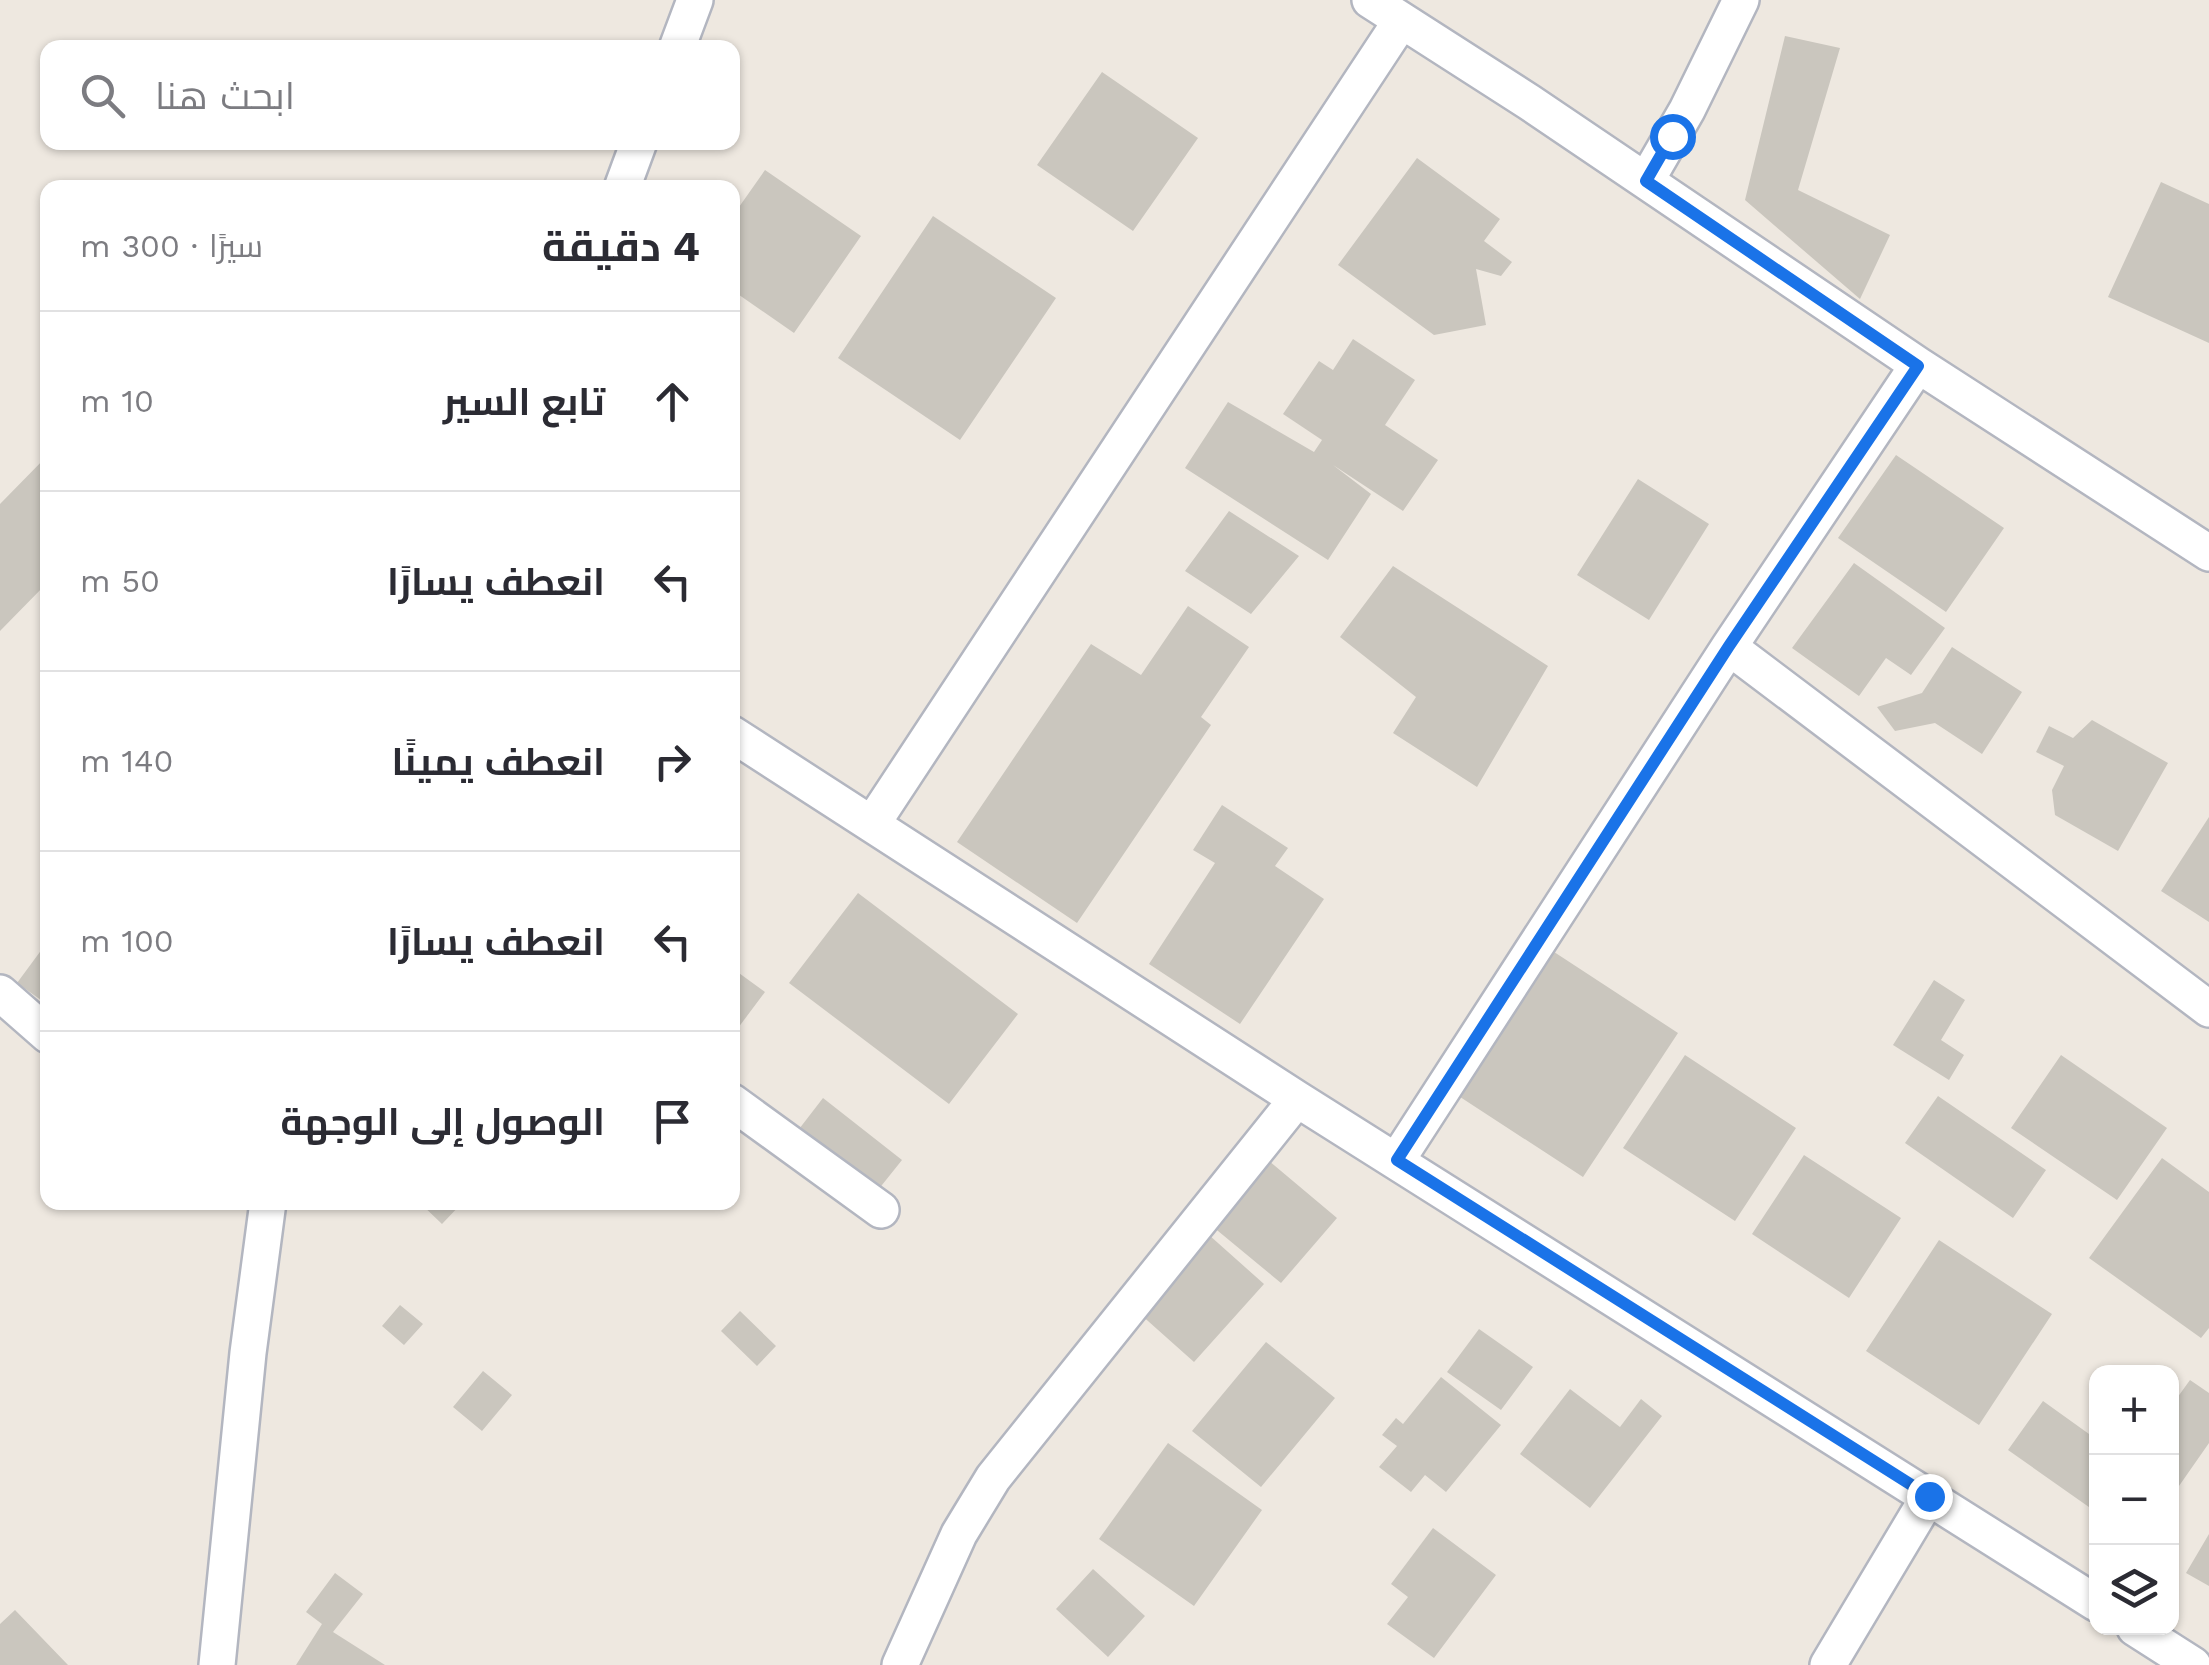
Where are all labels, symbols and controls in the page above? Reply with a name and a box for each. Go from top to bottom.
search box [40,40,740,150]
icon: search [75,68,130,123]
text: ابحث هنا [155,74,295,118]
route start [1650,114,1696,160]
text: 4 دقيقة [542,222,700,271]
text: سيرًا · 300 m [80,227,263,265]
icon: ahead [645,374,700,429]
text: تابع السير [443,380,605,424]
text: 10 m [80,382,154,420]
icon: left [645,554,700,609]
text: انعطف يسارًا [387,560,605,604]
text: 50 m [80,562,160,600]
icon: right [645,734,700,789]
text: انعطف يمينًا [392,740,605,784]
text: 140 m [80,742,173,780]
icon: left [645,914,700,969]
text: انعطف يسارًا [387,920,605,964]
text: 100 m [80,922,174,960]
icon: arrive [645,1094,700,1149]
text: الوصول إلى الوجهة [281,1100,605,1144]
map controls [2089,1365,2179,1635]
button: + [2089,1365,2179,1455]
button: − [2089,1455,2179,1545]
route end [1907,1474,1953,1520]
button: layers [2089,1545,2179,1635]

